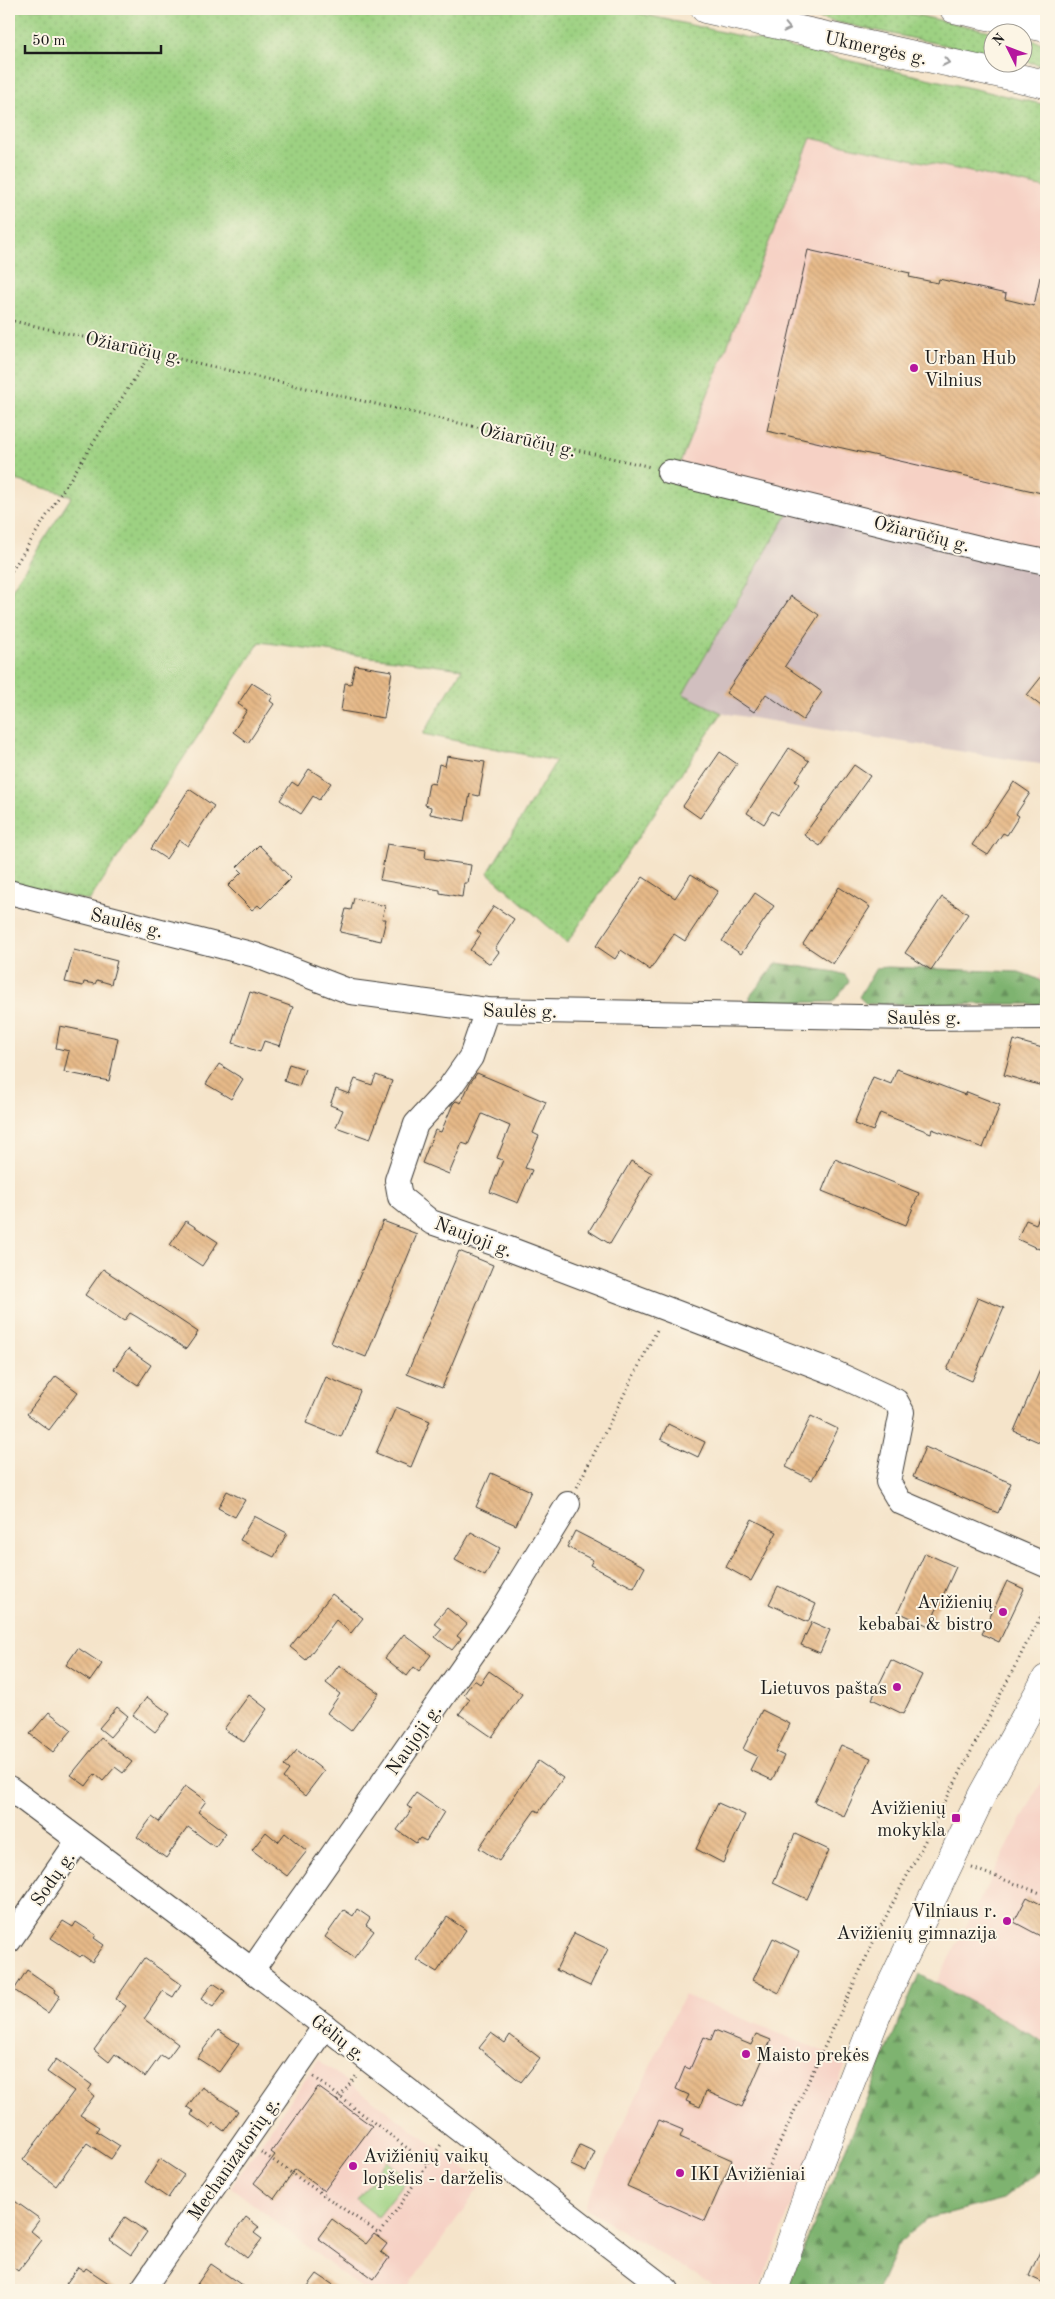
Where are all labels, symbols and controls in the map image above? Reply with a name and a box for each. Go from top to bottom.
scale bar [25,22,161,54]
one-way arrow [782,22,791,33]
north arrow [982,22,1032,72]
street label: Ukmergės g. [822,29,929,70]
text: N [990,31,1008,49]
text: 50 m [32,34,66,49]
one-way arrow [941,57,950,67]
street label: Ožiarūčių g. [83,330,184,369]
place label: Urban Hub Vilnius [924,350,1016,391]
marker: Urban Hub Vilnius [908,362,920,374]
street label: Ožiarūčių g. [477,421,578,462]
street label: Ožiarūčių g. [871,514,972,557]
street label: Saulės g. [88,906,165,943]
street label: Saulės g. [483,1002,557,1023]
street label: Saulės g. [887,1010,961,1029]
street label: Naujoji g. [432,1215,515,1262]
place label: Avižienių kebabai & bistro [858,1594,993,1635]
marker: Avižienių kebabai & bistro [997,1606,1009,1618]
place label: Lietuvos paštas [760,1680,887,1699]
marker: Lietuvos paštas [891,1681,903,1693]
street label: Naujoji g. [384,1701,446,1779]
place label: Avižienių mokykla [870,1800,947,1841]
marker: Avižienių mokykla [950,1812,962,1824]
street label: Sodų g. [28,1849,80,1910]
place label: Vilniaus r. Avižienių gimnazija [836,1903,998,1944]
marker: Vilniaus r. Avižienių gimnazija [1001,1915,1013,1927]
street label: Gėlių g. [307,2012,368,2066]
place label: Maisto prekės [756,2047,869,2066]
marker: Maisto prekės [740,2048,752,2060]
street label: Mechanizatorių g. [185,2094,285,2225]
place label: Avižienių vaikų lopšelis - darželis [363,2148,503,2189]
marker: Avižienių vaikų lopšelis - darželis [347,2160,359,2172]
place label: IKI Avižieniai [690,2166,805,2185]
marker: IKI Avižieniai [674,2167,686,2179]

